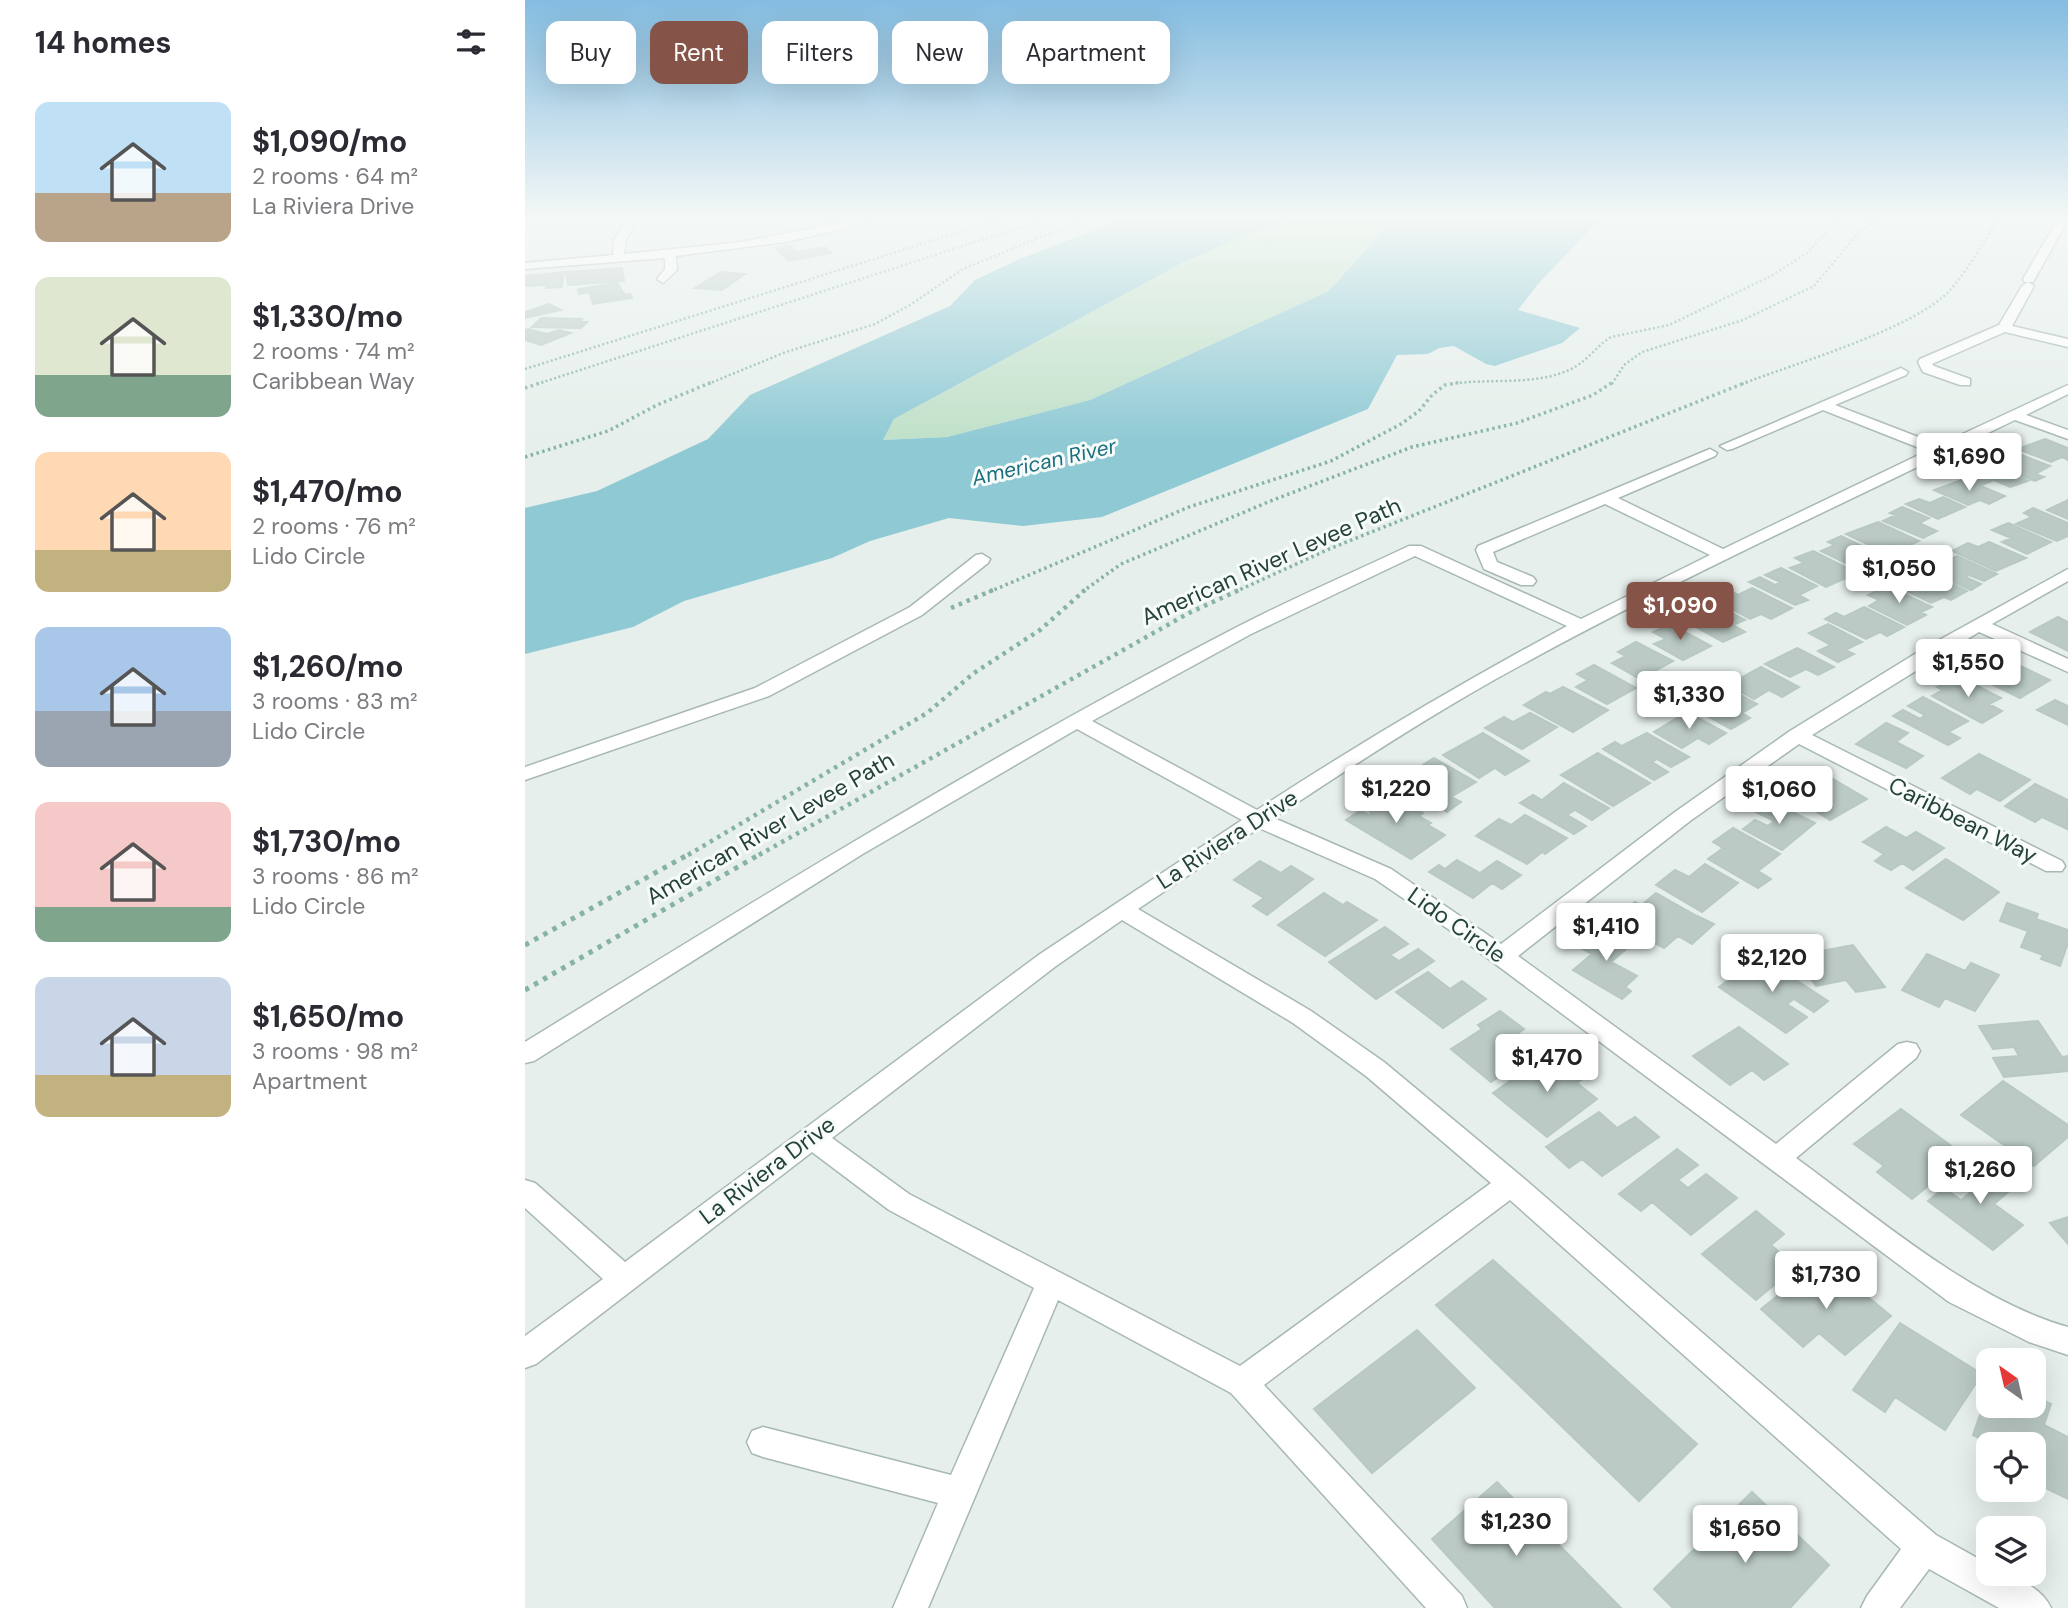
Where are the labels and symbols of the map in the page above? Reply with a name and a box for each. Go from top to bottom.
water label: American River [968,432,1120,492]
pin: $1,690 [1912,434,2026,493]
street label: American River Levee Path [1136,490,1406,632]
pin: $1,050 [1842,546,1956,605]
pin: $1,090 [1623,582,1737,642]
pin: $1,550 [1911,640,2025,699]
pin: $1,330 [1632,672,1746,731]
street label: American River Levee Path [641,745,899,911]
pin: $1,220 [1339,766,1453,825]
pin: $1,060 [1722,766,1836,826]
street label: Caribbean Way [1884,770,2043,870]
street label: La Riviera Drive [1151,782,1303,896]
street label: Lido Circle [1402,880,1512,970]
pin: $1,410 [1549,904,1663,963]
pin: $2,120 [1715,934,1829,994]
pin: $1,470 [1490,1034,1604,1094]
street label: La Riviera Drive [693,1109,841,1231]
pin: $1,260 [1923,1146,2037,1206]
pin: $1,730 [1769,1252,1883,1311]
north arrow [1976,1348,2046,1418]
pin: $1,230 [1459,1498,1573,1558]
pin: $1,650 [1688,1506,1802,1565]

